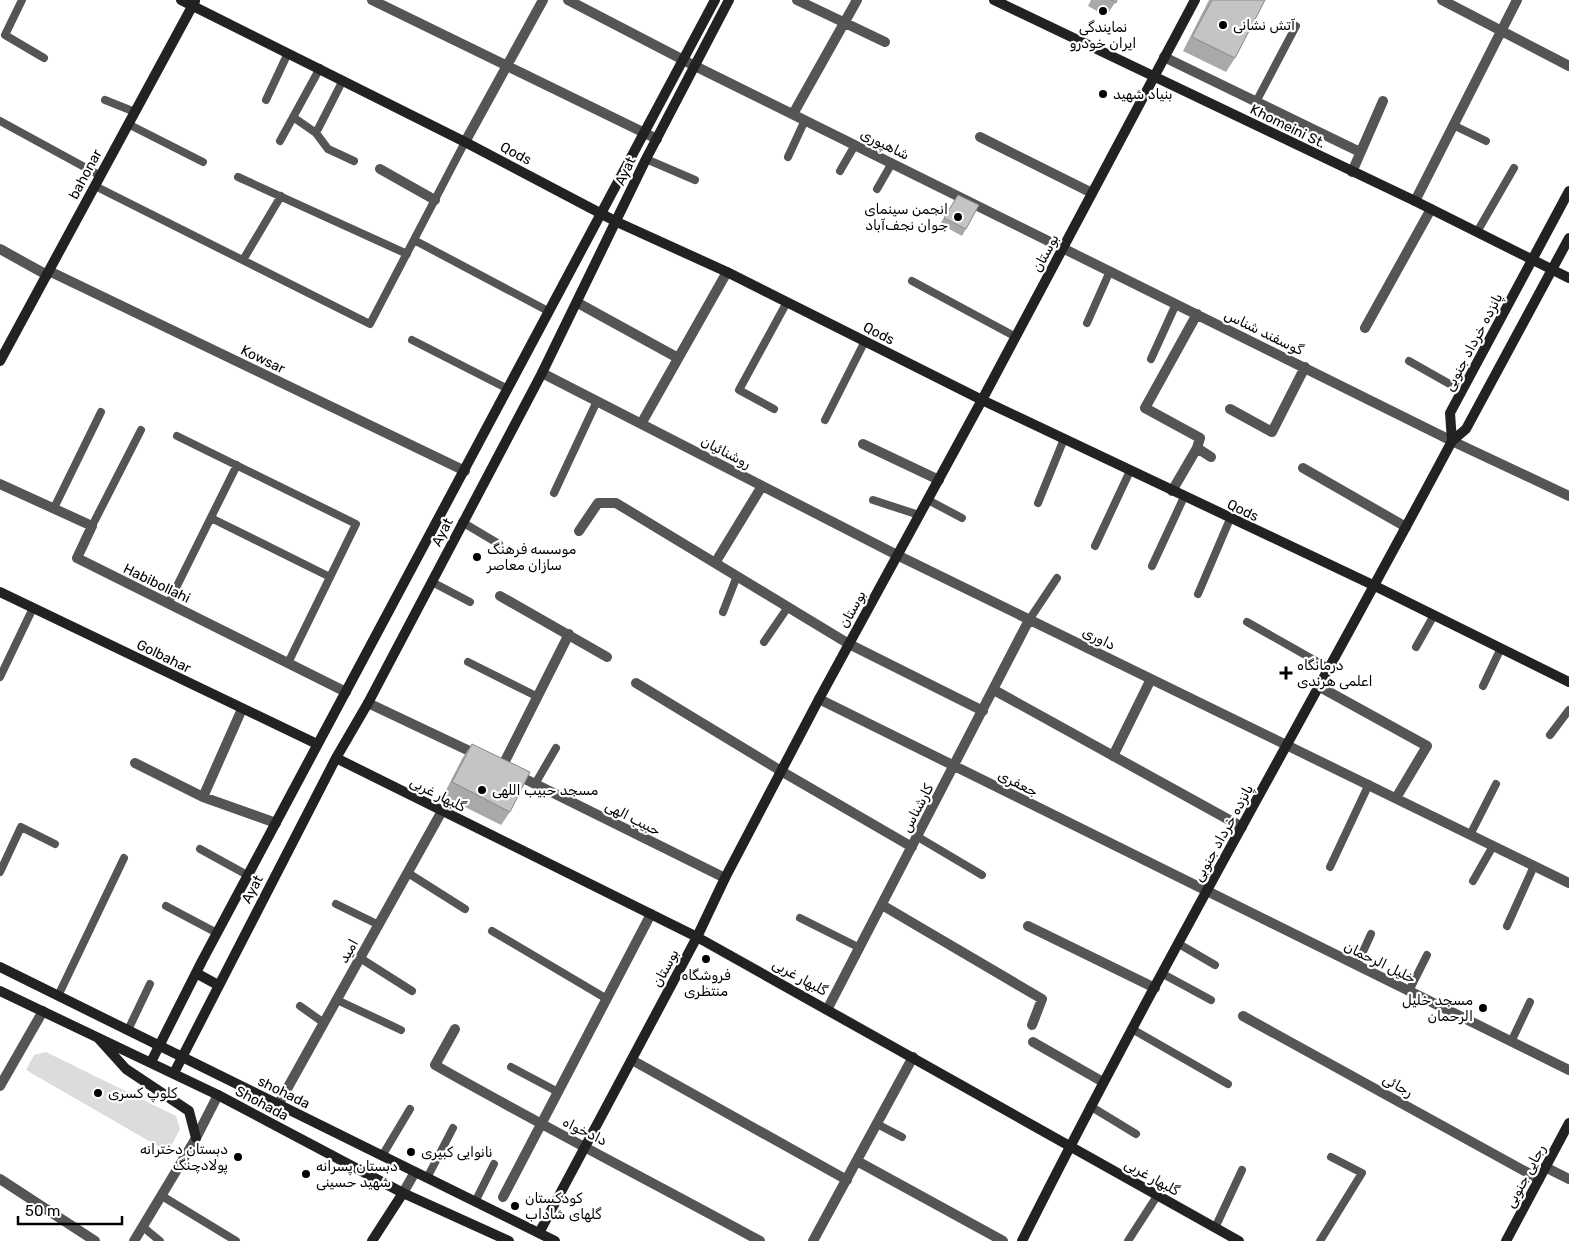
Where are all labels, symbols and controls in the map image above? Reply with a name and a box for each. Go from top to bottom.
marker: نمایندگی ایران خودرو [1097,5,1109,17]
place label: آتش نشانی [1233,17,1295,34]
place label: نمایندگی ایران خودرو [1070,19,1136,52]
marker: آتش نشانی [1217,19,1229,31]
place label: بنیاد شهید [1113,86,1172,103]
marker: بنیاد شهید [1097,88,1109,100]
street label: Khomeini St. [1247,101,1328,152]
street label: شاهپوری [857,125,912,165]
street label: Qods [497,138,534,169]
street label: bahonar [65,146,106,202]
street label: Ayat [612,154,640,188]
place label: انجمن سینمای جوان نجف‌آباد [864,201,948,234]
marker: انجمن سینمای جوان نجف‌آباد [952,211,964,223]
street label: بوستان [1028,231,1062,275]
street label: پانزده خرداد جنوبی [1441,290,1507,395]
street label: گوسفند شناس [1221,306,1307,359]
street label: Qods [860,318,897,349]
street label: Kowsar [238,341,288,378]
street label: روشنائیان [698,433,754,472]
street label: Qods [1224,496,1261,525]
street label: Ayat [428,515,457,549]
place label: موسسه فرهنگ سازان معاصر [486,541,577,574]
marker: موسسه فرهنگ سازان معاصر [471,551,483,563]
street label: Habibollahi [121,560,193,607]
street label: بوستان [835,587,870,631]
street label: داوری [1080,623,1118,654]
street label: Golbahar [134,636,194,677]
place label: درمانگاه اعلمی هرندی [1297,657,1373,690]
marker: درمانگاه اعلمی هرندی [1279,666,1293,680]
street label: جعفری [995,766,1041,801]
street label: گلبهار غربی [407,773,469,816]
street label: کارشناس [898,781,938,835]
place label: مسجد حبیب اللهی [492,782,599,799]
street label: پانزده خرداد جنوبی [1190,782,1258,885]
marker: مسجد حبیب اللهی [476,784,488,796]
street label: حبیب الهی [602,797,664,840]
street label: Ayat [238,872,267,906]
street label: امید [335,936,362,966]
street label: خلیل الرحمان [1341,938,1419,987]
street label: بوستان [648,946,682,990]
marker: فروشگاه منتظری [700,953,712,965]
street label: گلبهار غربی [769,955,831,1000]
place label: فروشگاه منتظری [681,967,731,1000]
place label: مسجد خلیل الرحمان [1402,992,1473,1025]
marker: مسجد خلیل الرحمان [1477,1002,1489,1014]
street label: رجائی [1380,1070,1416,1101]
street label: shohada [255,1073,313,1112]
street label: Shohada [232,1082,291,1124]
place label: کلوپ کسری [108,1085,178,1103]
marker: کلوپ کسری [92,1087,104,1099]
street label: دادخواه [560,1113,610,1150]
place label: دبستان دخترانه پولادچنگ [140,1141,228,1175]
street label: رجایی جنوبی [1502,1142,1549,1211]
place label: نانوایی کبیری [421,1144,493,1161]
marker: نانوایی کبیری [405,1146,417,1158]
marker: دبستان دخترانه پولادچنگ [232,1151,244,1163]
street label: گلبهار غربی [1121,1155,1183,1200]
place label: دبستان پسرانه شهید حسینی [316,1158,398,1191]
marker: دبستان پسرانه شهید حسینی [300,1168,312,1180]
place label: کودکستان گلهای شاداب [525,1190,602,1223]
scale bar [18,1194,121,1226]
marker: کودکستان گلهای شاداب [509,1200,521,1212]
text: 50 m [25,1202,60,1220]

